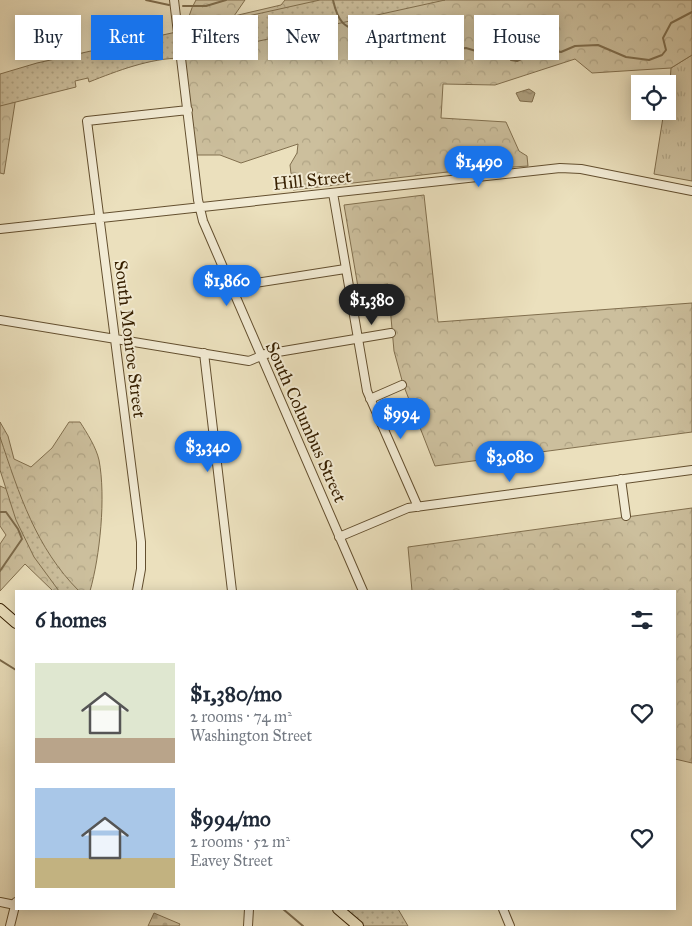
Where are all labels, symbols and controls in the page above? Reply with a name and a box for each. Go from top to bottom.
chip: Buy [15,15,81,60]
chip: Rent [91,15,163,60]
chip: Filters [173,15,258,60]
chip: New [268,15,338,60]
chip: Apartment [348,15,464,60]
chip: House [474,15,559,60]
map controls [631,75,676,120]
button: locate [631,75,676,120]
pin: $1,490 [438,146,520,188]
text: $1,490 [455,152,503,171]
street label: Hill Street [272,165,353,195]
street label: South Monroe Street [109,259,151,420]
pin: $1,860 [186,264,268,307]
text: $1,860 [204,271,250,290]
pin: $1,380 [331,284,413,326]
text: $1,380 [350,290,394,309]
street label: South Columbus Street [261,338,352,506]
pin: $994 [371,398,431,440]
text: $994 [383,404,419,423]
pin: $3,340 [167,430,249,473]
text: $3,340 [186,437,230,456]
pin: $3,080 [469,440,551,483]
text: $3,080 [486,447,534,466]
icon: filters [628,606,656,634]
text: 6 homes [35,607,107,633]
text: $1,380/mo [190,681,282,707]
icon: home [75,683,135,743]
icon: heart [628,699,656,727]
text: 2 rooms · 74 m² [190,707,292,726]
text: Washington Street [190,726,312,745]
text: $994/mo [190,806,271,832]
icon: home [75,808,135,868]
icon: heart [628,824,656,852]
text: 2 rooms · 52 m² [190,832,290,851]
text: Eavey Street [190,851,273,870]

